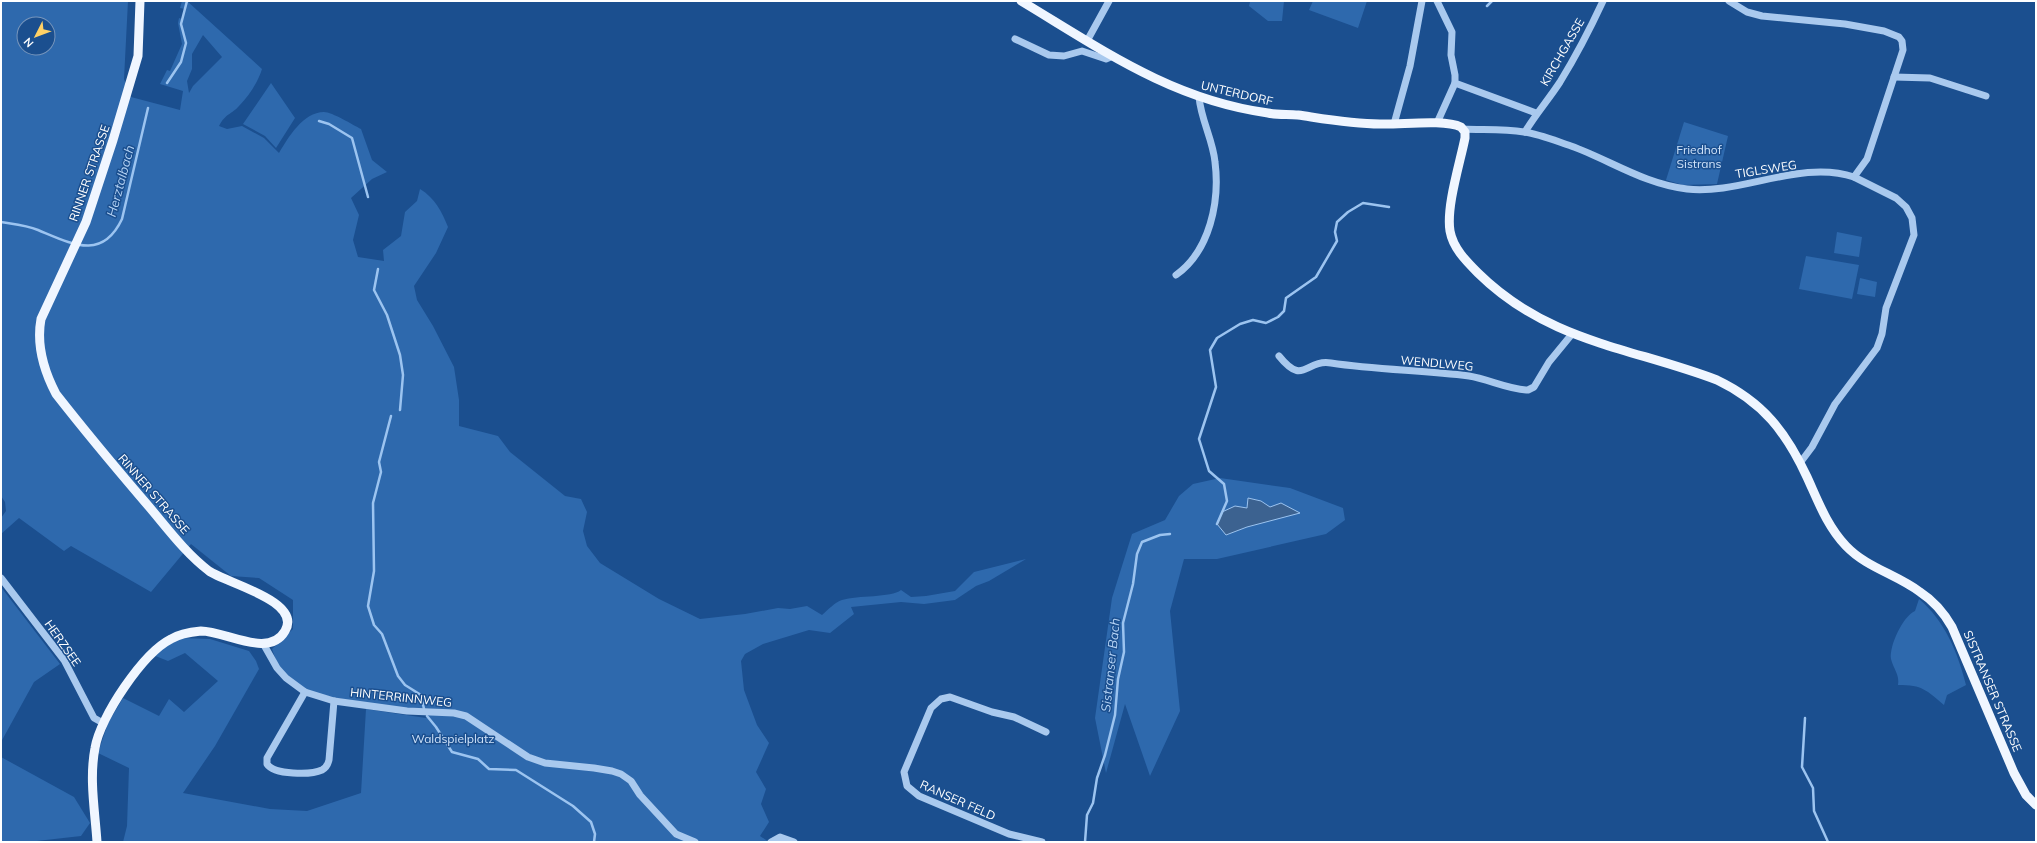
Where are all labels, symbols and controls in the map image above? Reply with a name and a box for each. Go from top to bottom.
street label: KIRCHGASSE [1537,15,1587,89]
north arrow [16,16,56,56]
text: N [21,35,37,50]
street label: UNTERDORF [1199,77,1275,109]
street label: RINNER STRASSE [65,123,113,223]
park label: Friedhof Sistrans [1676,142,1723,171]
water label: Herztalbach [103,143,137,219]
street label: TIGLSWEG [1734,157,1798,181]
street label: WENDLWEG [1400,352,1474,374]
street label: RINNER STRASSE [115,451,193,537]
street label: HERZSEE [42,617,84,669]
water label: Sistranser Bach [1097,617,1123,713]
street label: SISTRANSER STRASSE [1961,628,2025,754]
street label: HINTERRINNWEG [349,684,453,710]
park label: Waldspielplatz [412,731,495,746]
street label: RANSER FELD [918,777,998,823]

